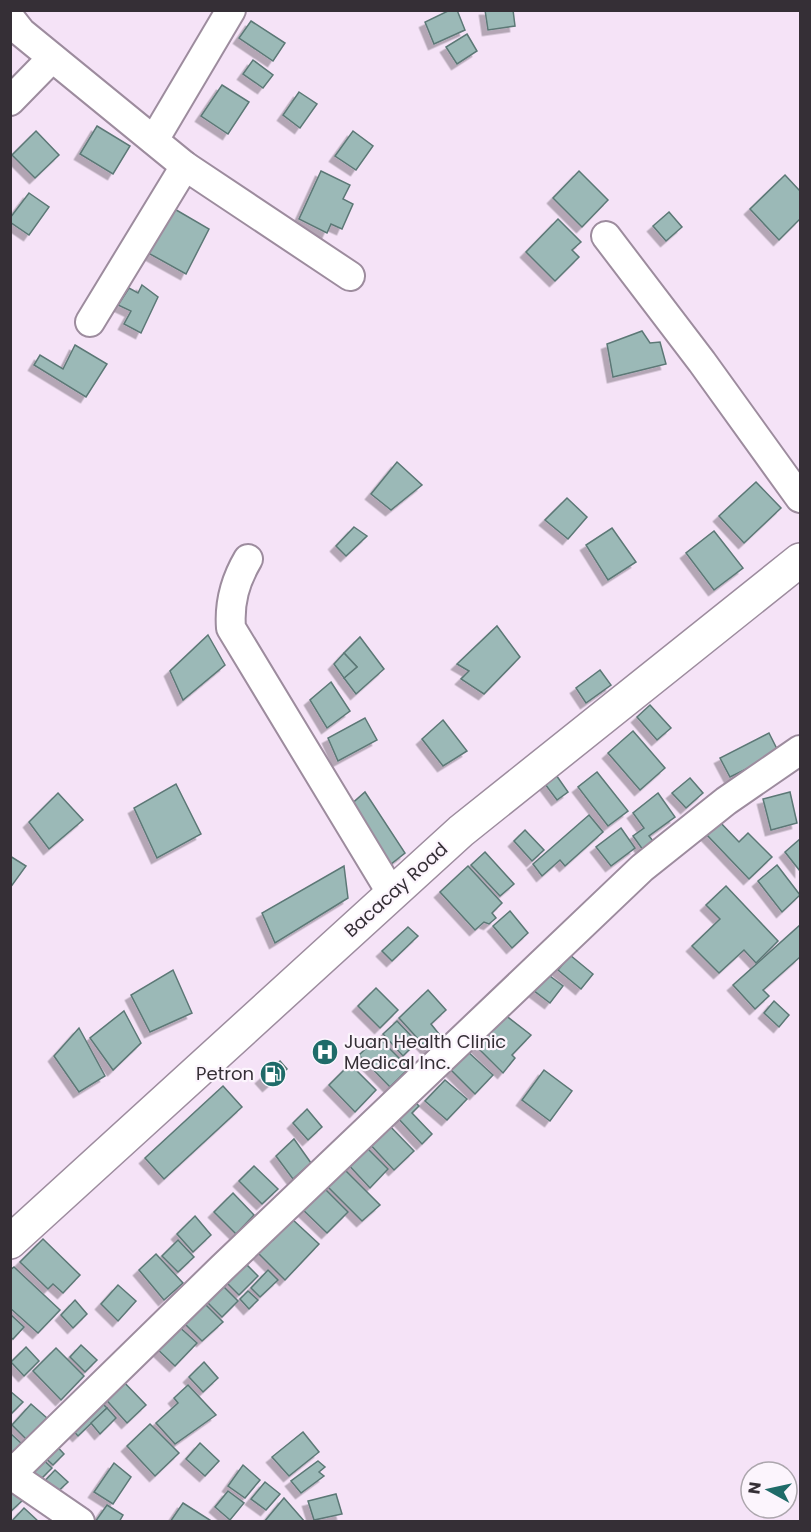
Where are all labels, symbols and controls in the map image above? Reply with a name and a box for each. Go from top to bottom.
street label: Bacacay Road [339,836,453,943]
place label: Juan Health Clinic Medical Inc. [344,1029,506,1075]
hospital icon: Juan Health Clinic Medical Inc. [310,1037,340,1067]
fuel station icon: Petron [258,1059,288,1089]
place label: Petron [196,1061,254,1086]
north arrow [739,1460,799,1520]
text: N [742,1480,767,1496]

